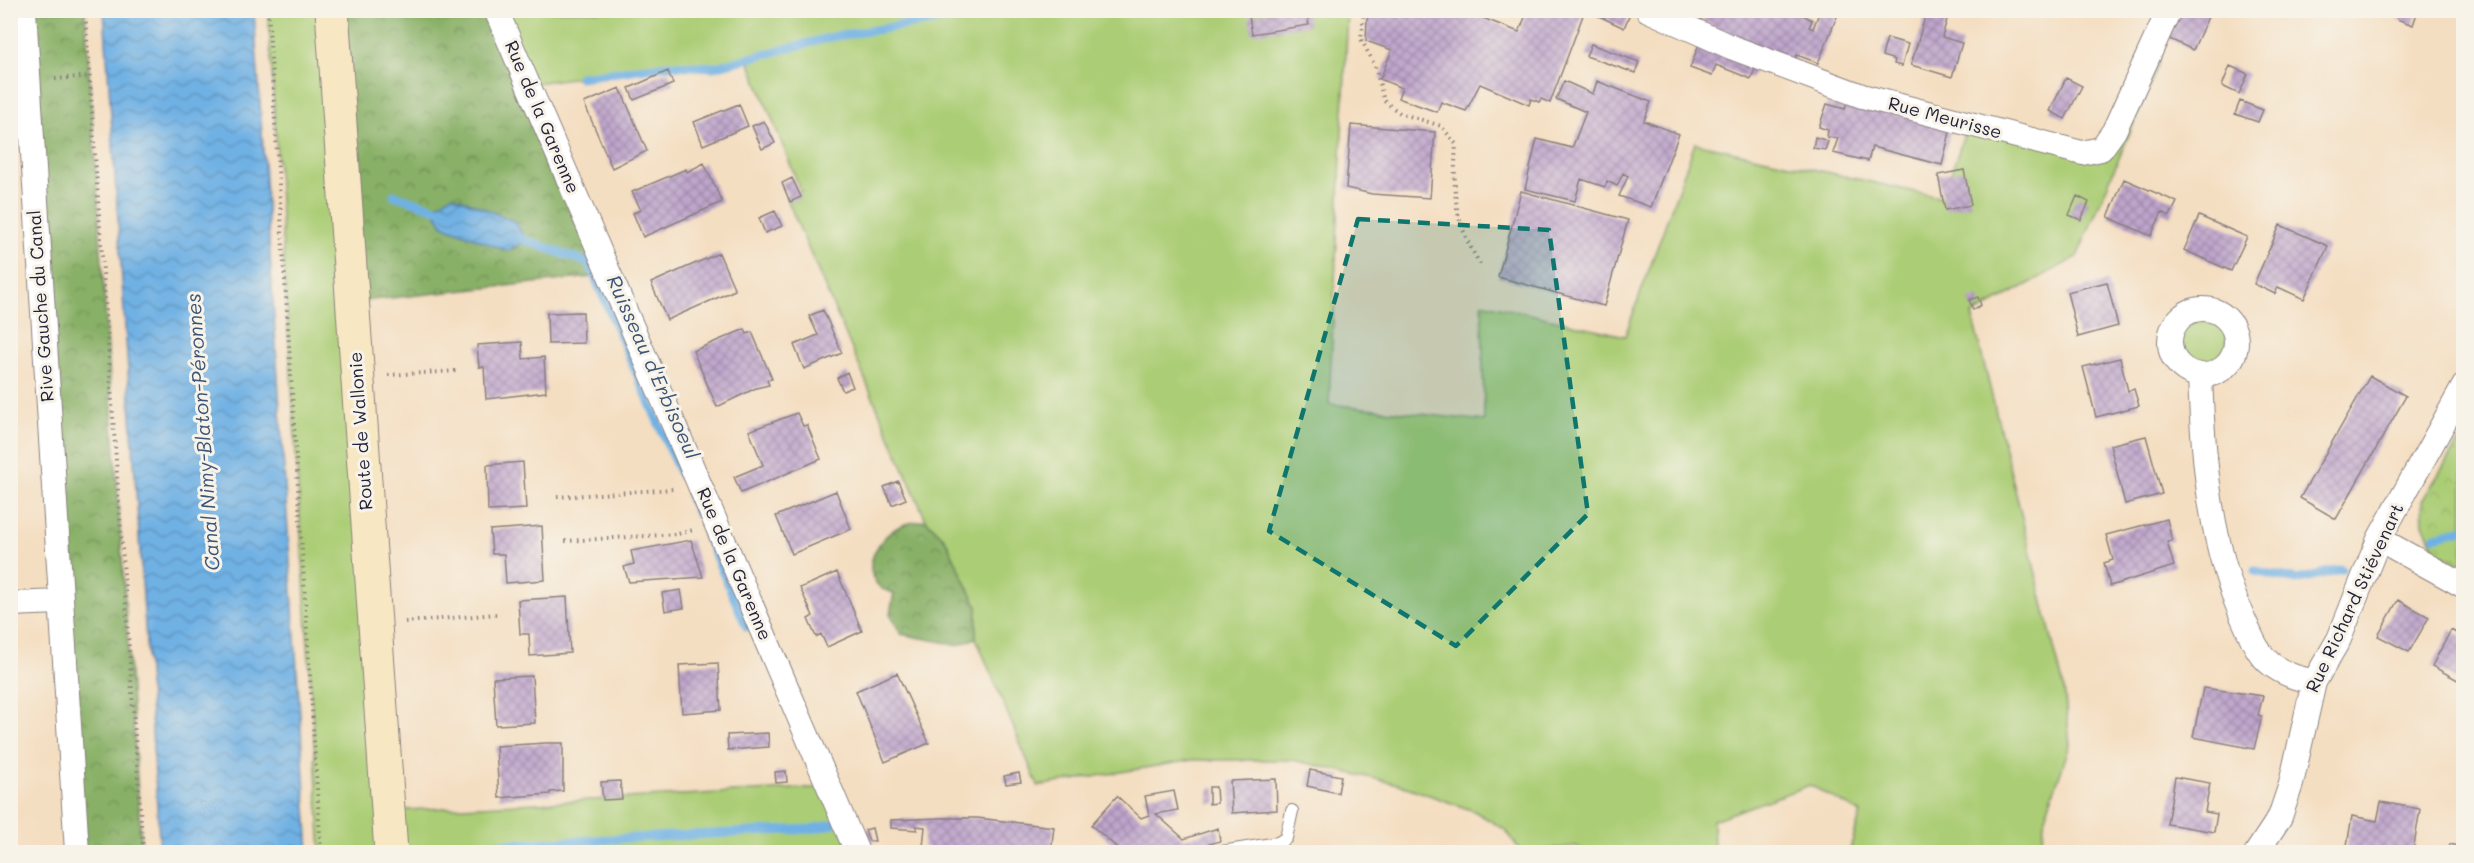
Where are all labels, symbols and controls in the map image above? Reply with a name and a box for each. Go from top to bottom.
street label: Rue de la Garenne [500,36,586,197]
street label: Rue Meurisse [1886,90,2005,144]
street label: Rive Gauche du Canal [21,209,59,403]
water label: Ruisseau d'Erbisoeul [602,270,706,463]
water label: Canal Nimy-Blaton-Péronnes [179,292,225,572]
street label: Route de Wallonie [343,351,378,511]
street label: Rue de la Garenne [692,483,778,644]
street label: Rue Richard Stiévenart [2300,499,2409,696]

